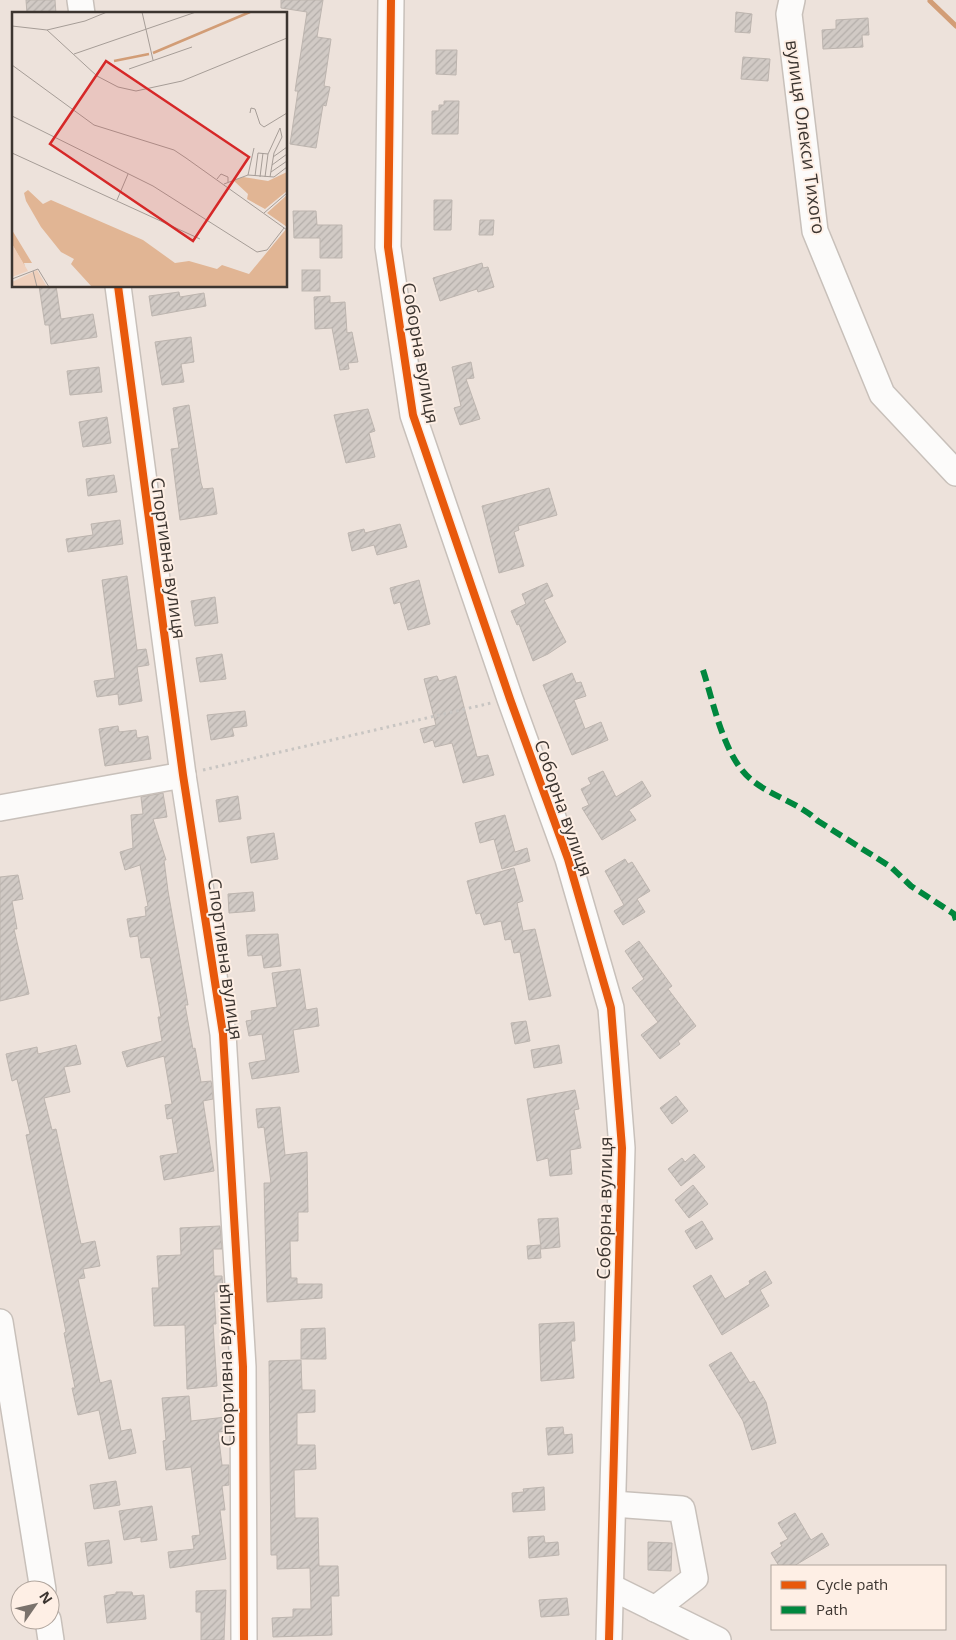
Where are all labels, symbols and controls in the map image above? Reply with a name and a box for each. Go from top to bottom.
inset map [12,12,288,288]
street label: вулиця Олекси Тихого [781,38,831,236]
street label: Соборна вулиця [397,280,445,426]
street label: Спортивна вулиця [146,476,192,640]
street label: Соборна вулиця [529,736,599,880]
street label: Спортивна вулиця [203,877,249,1041]
street label: Соборна вулиця [591,1136,617,1280]
street label: Спортивна вулиця [210,1283,240,1447]
legend [771,1565,946,1630]
text: Cycle path [816,1574,888,1594]
north arrow [10,1580,60,1630]
text: N [35,1587,57,1607]
text: Path [816,1599,848,1619]

